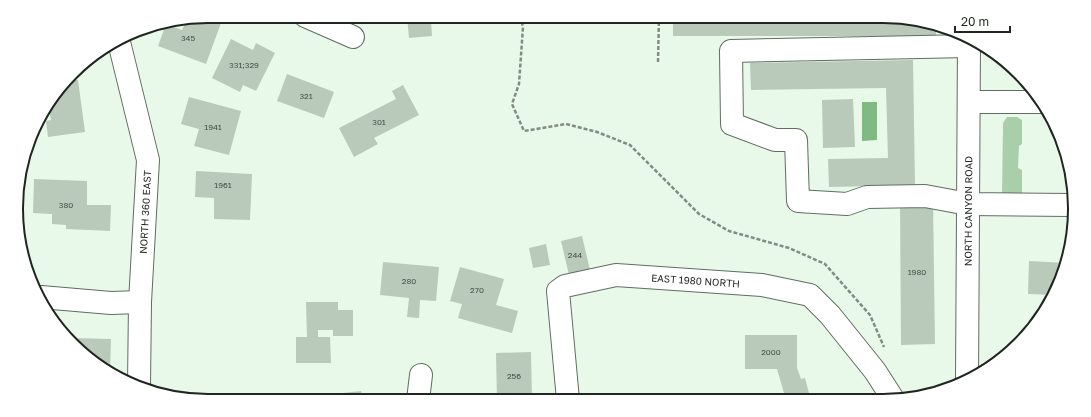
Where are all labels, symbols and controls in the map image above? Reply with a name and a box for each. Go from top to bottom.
scale bar [955,8,1010,34]
text: 20 m [961,14,989,29]
house number: 345 [181,33,195,43]
house number: 331;329 [229,60,259,70]
house number: 321 [299,91,313,101]
house number: 301 [372,117,386,127]
house number: 1941 [204,122,222,132]
street label: NORTH CANYON ROAD [962,156,974,266]
street label: NORTH 360 EAST [137,170,153,254]
house number: 1961 [214,180,232,190]
house number: 380 [59,200,73,210]
house number: 244 [568,250,582,260]
house number: 1980 [908,267,926,277]
street label: EAST 1980 NORTH [651,271,740,289]
house number: 280 [402,276,416,286]
house number: 270 [470,285,484,295]
house number: 2000 [761,347,781,357]
house number: 256 [507,371,521,381]

